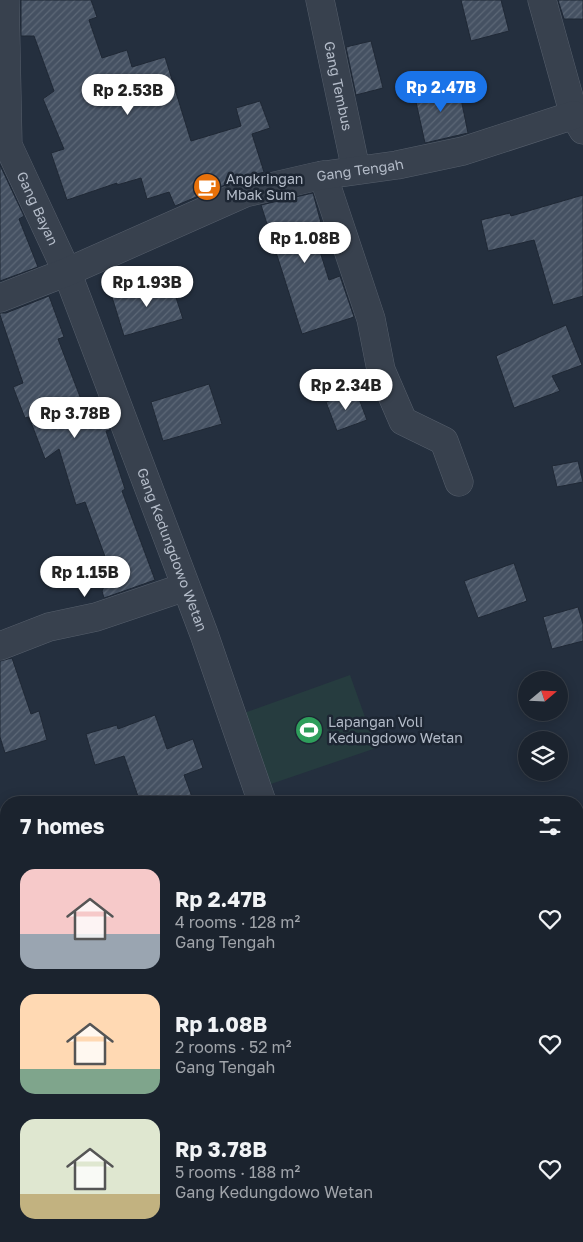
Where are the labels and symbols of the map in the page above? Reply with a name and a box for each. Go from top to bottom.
street label: Gang Tembus [321,40,356,132]
pin: Rp 2.47B [389,70,493,113]
pin: Rp 2.53B [76,74,180,116]
street label: Gang Tengah [315,155,405,184]
street label: Gang Bayan [13,169,62,248]
place label: Angkringan Mbak Sum [226,170,303,203]
cafe icon: Angkringan Mbak Sum [192,172,222,202]
pin: Rp 1.08B [253,222,357,264]
pin: Rp 1.93B [95,266,199,308]
pin: Rp 2.34B [294,368,398,411]
pin: Rp 3.78B [23,396,127,439]
street label: Gang Kedungdowo Wetan [134,465,211,634]
pin: Rp 1.15B [33,556,137,598]
north arrow [518,671,568,721]
place label: Lapangan Voli Kedungdowo Wetan [328,713,463,746]
sports icon: Lapangan Voli Kedungdowo Wetan [294,715,324,745]

